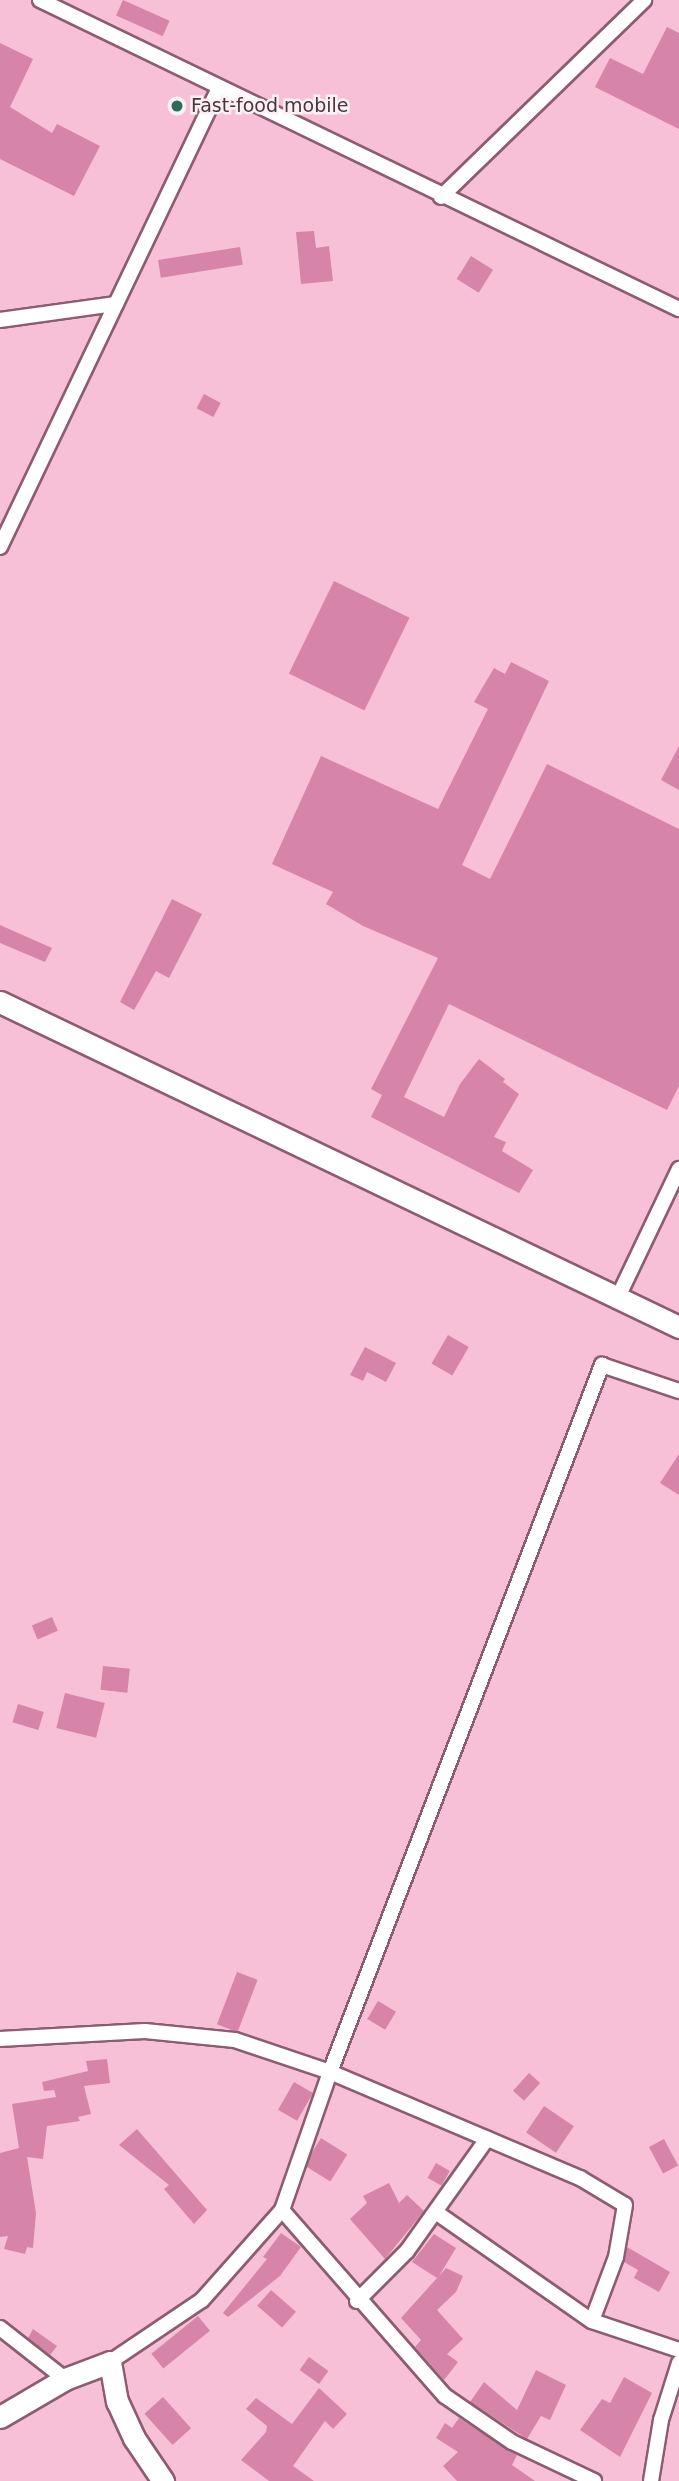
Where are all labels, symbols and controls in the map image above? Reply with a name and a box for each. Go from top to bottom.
place label: Fast-food mobile [191,95,349,117]
marker: Fast-food mobile [169,98,185,114]

